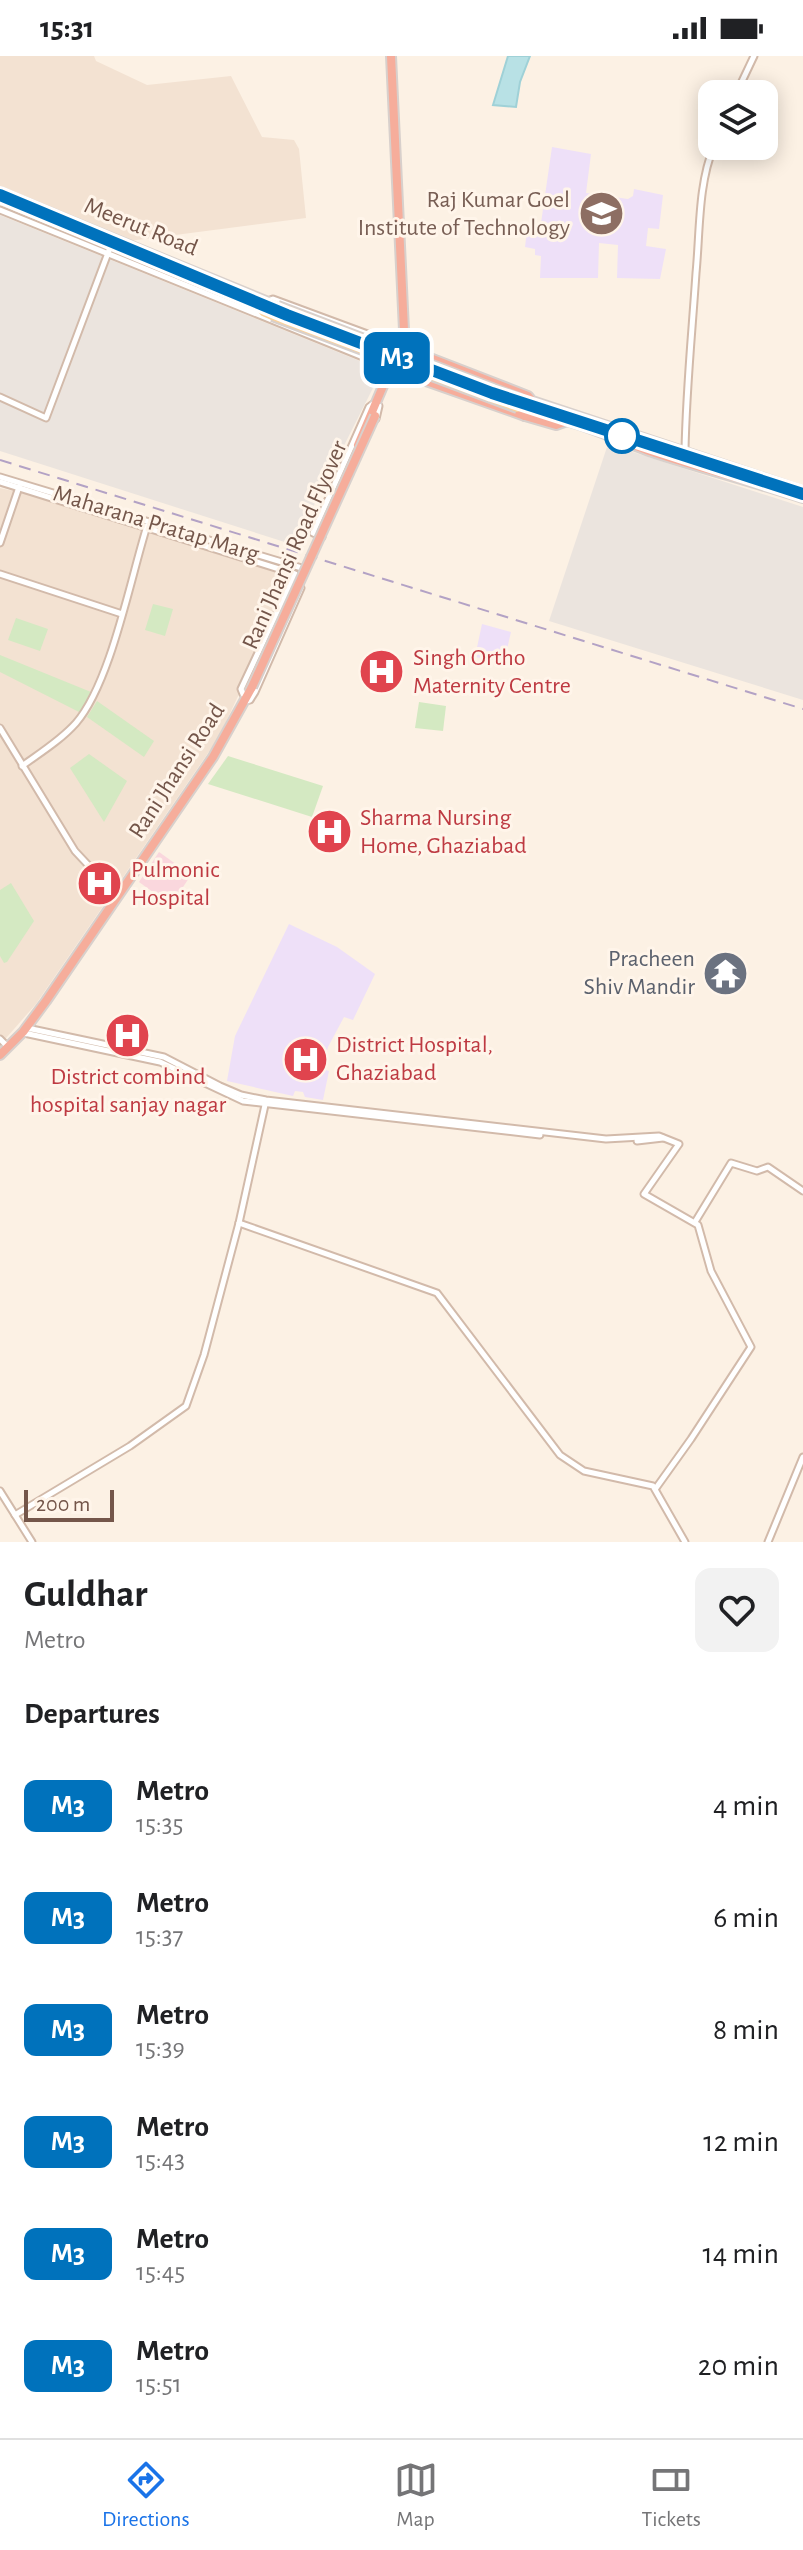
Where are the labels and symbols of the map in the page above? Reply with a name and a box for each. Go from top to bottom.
place label: Raj Kumar Goel Institute of Technology [358,188,570,240]
school or university icon: Raj Kumar Goel Institute of Technology [577,190,625,238]
street label: Meerut Road [81,193,201,261]
line badge: M3 [361,332,433,384]
unlabelled marker [605,419,639,453]
street label: Rani Jhansi Road Flyover [238,437,352,653]
street label: Maharana Pratap Marg [50,481,262,567]
place label: Singh Ortho Maternity Centre [413,646,571,698]
hospital icon: Singh Ortho Maternity Centre [358,648,406,696]
street label: Rani Jhansi Road [125,699,229,843]
place label: Sharma Nursing Home, Ghaziabad [360,806,527,858]
hospital icon: Sharma Nursing Home, Ghaziabad [305,808,353,856]
place label: Pulmonic Hospital [131,858,220,910]
hospital icon: Pulmonic Hospital [76,860,124,908]
place label: Pracheen Shiv Mandir [584,947,695,999]
temple icon: Pracheen Shiv Mandir [702,949,750,997]
hospital icon: District combind hospital sanjay nagar [104,1011,152,1059]
place label: District Hospital, Ghaziabad [336,1033,493,1085]
hospital icon: District Hospital, Ghaziabad [281,1035,329,1083]
place label: District combind hospital sanjay nagar [30,1065,227,1117]
scale bar [24,1486,114,1522]

